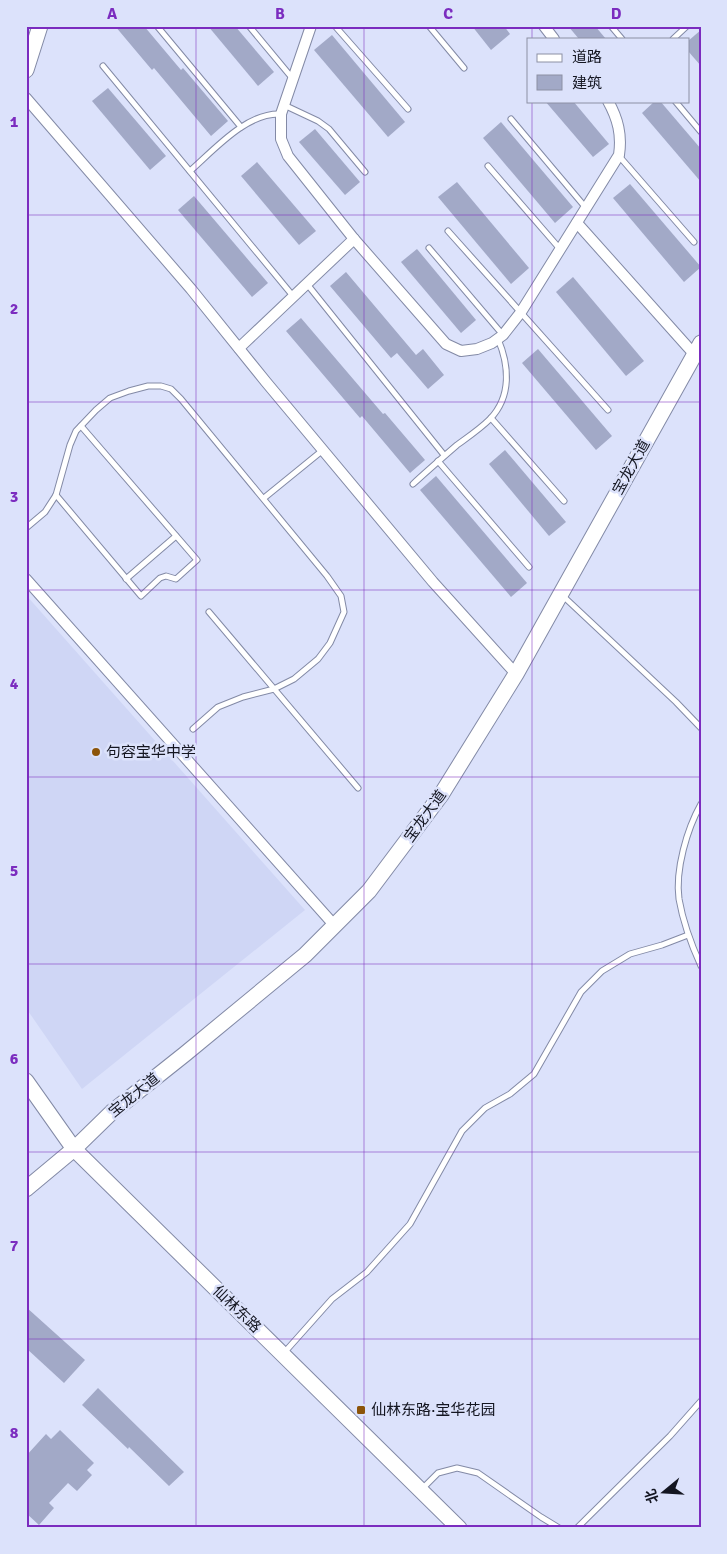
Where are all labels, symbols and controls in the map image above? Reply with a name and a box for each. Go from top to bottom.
text: A [107,4,118,24]
text: B [275,4,285,24]
text: C [443,4,453,24]
text: D [611,4,622,24]
legend [527,38,690,102]
text: 道路 [572,48,602,66]
text: 建筑 [572,74,602,92]
text: 1 [10,112,19,132]
text: 2 [10,299,18,319]
street label: 宝龙大道 [609,436,653,498]
text: 3 [10,487,18,507]
text: 4 [10,674,19,694]
place label: 句容宝华中学 [106,743,196,761]
marker: 句容宝华中学 [90,746,102,758]
street label: 宝龙大道 [400,786,450,846]
text: 5 [10,861,18,881]
text: 6 [10,1049,19,1069]
street label: 宝龙大道 [105,1069,163,1121]
text: 7 [10,1236,19,1256]
street label: 仙林东路 [209,1282,265,1336]
place label: 仙林东路·宝华花园 [371,1401,496,1419]
marker: 仙林东路·宝华花园 [355,1404,367,1416]
text: 8 [10,1423,19,1443]
north arrow [640,1466,690,1516]
text: 北 [642,1487,662,1505]

